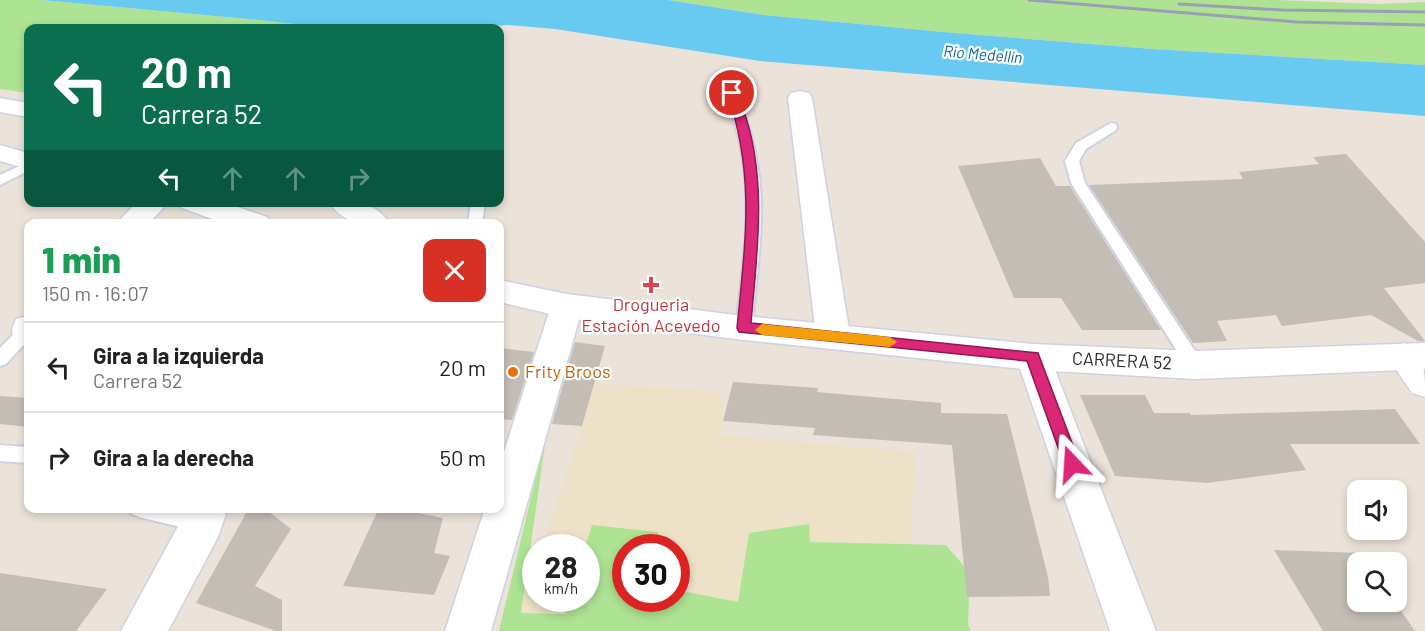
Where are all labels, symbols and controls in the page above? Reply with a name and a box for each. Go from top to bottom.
water label: Río Medellín [943,41,1023,66]
text: 20 m [141,46,232,96]
icon: left [42,48,120,126]
pin [706,67,757,118]
icon: arrive [715,76,748,109]
text: Carrera 52 [141,97,262,129]
icon: left [153,162,186,195]
icon: ahead [216,162,249,195]
icon: ahead [279,162,312,195]
icon: right [342,162,375,195]
text: 1 min [42,237,121,280]
button: close [423,239,486,302]
marker: Drogueria Estación Acevedo [644,278,658,292]
text: 150 m · 16:07 [42,281,148,305]
place label: Drogueria Estación Acevedo [581,293,721,336]
text: Gira a la izquierda [93,342,264,368]
street label: CARRERA 52 [1072,346,1172,374]
icon: left [42,351,75,384]
text: 20 m [439,354,486,380]
place label: Frity Broos [525,360,611,382]
marker: Frity Broos [506,365,520,379]
text: Carrera 52 [93,368,183,392]
position arrow [1040,432,1104,496]
icon: right [42,441,75,474]
text: Gira a la derecha [93,444,254,470]
text: 50 m [440,444,486,470]
map controls [1347,480,1407,612]
button: sound [1347,480,1407,540]
speed limit sign: 30 [612,534,690,612]
text: 28 [544,548,578,584]
button: search [1347,552,1407,612]
text: km/h [544,579,578,597]

